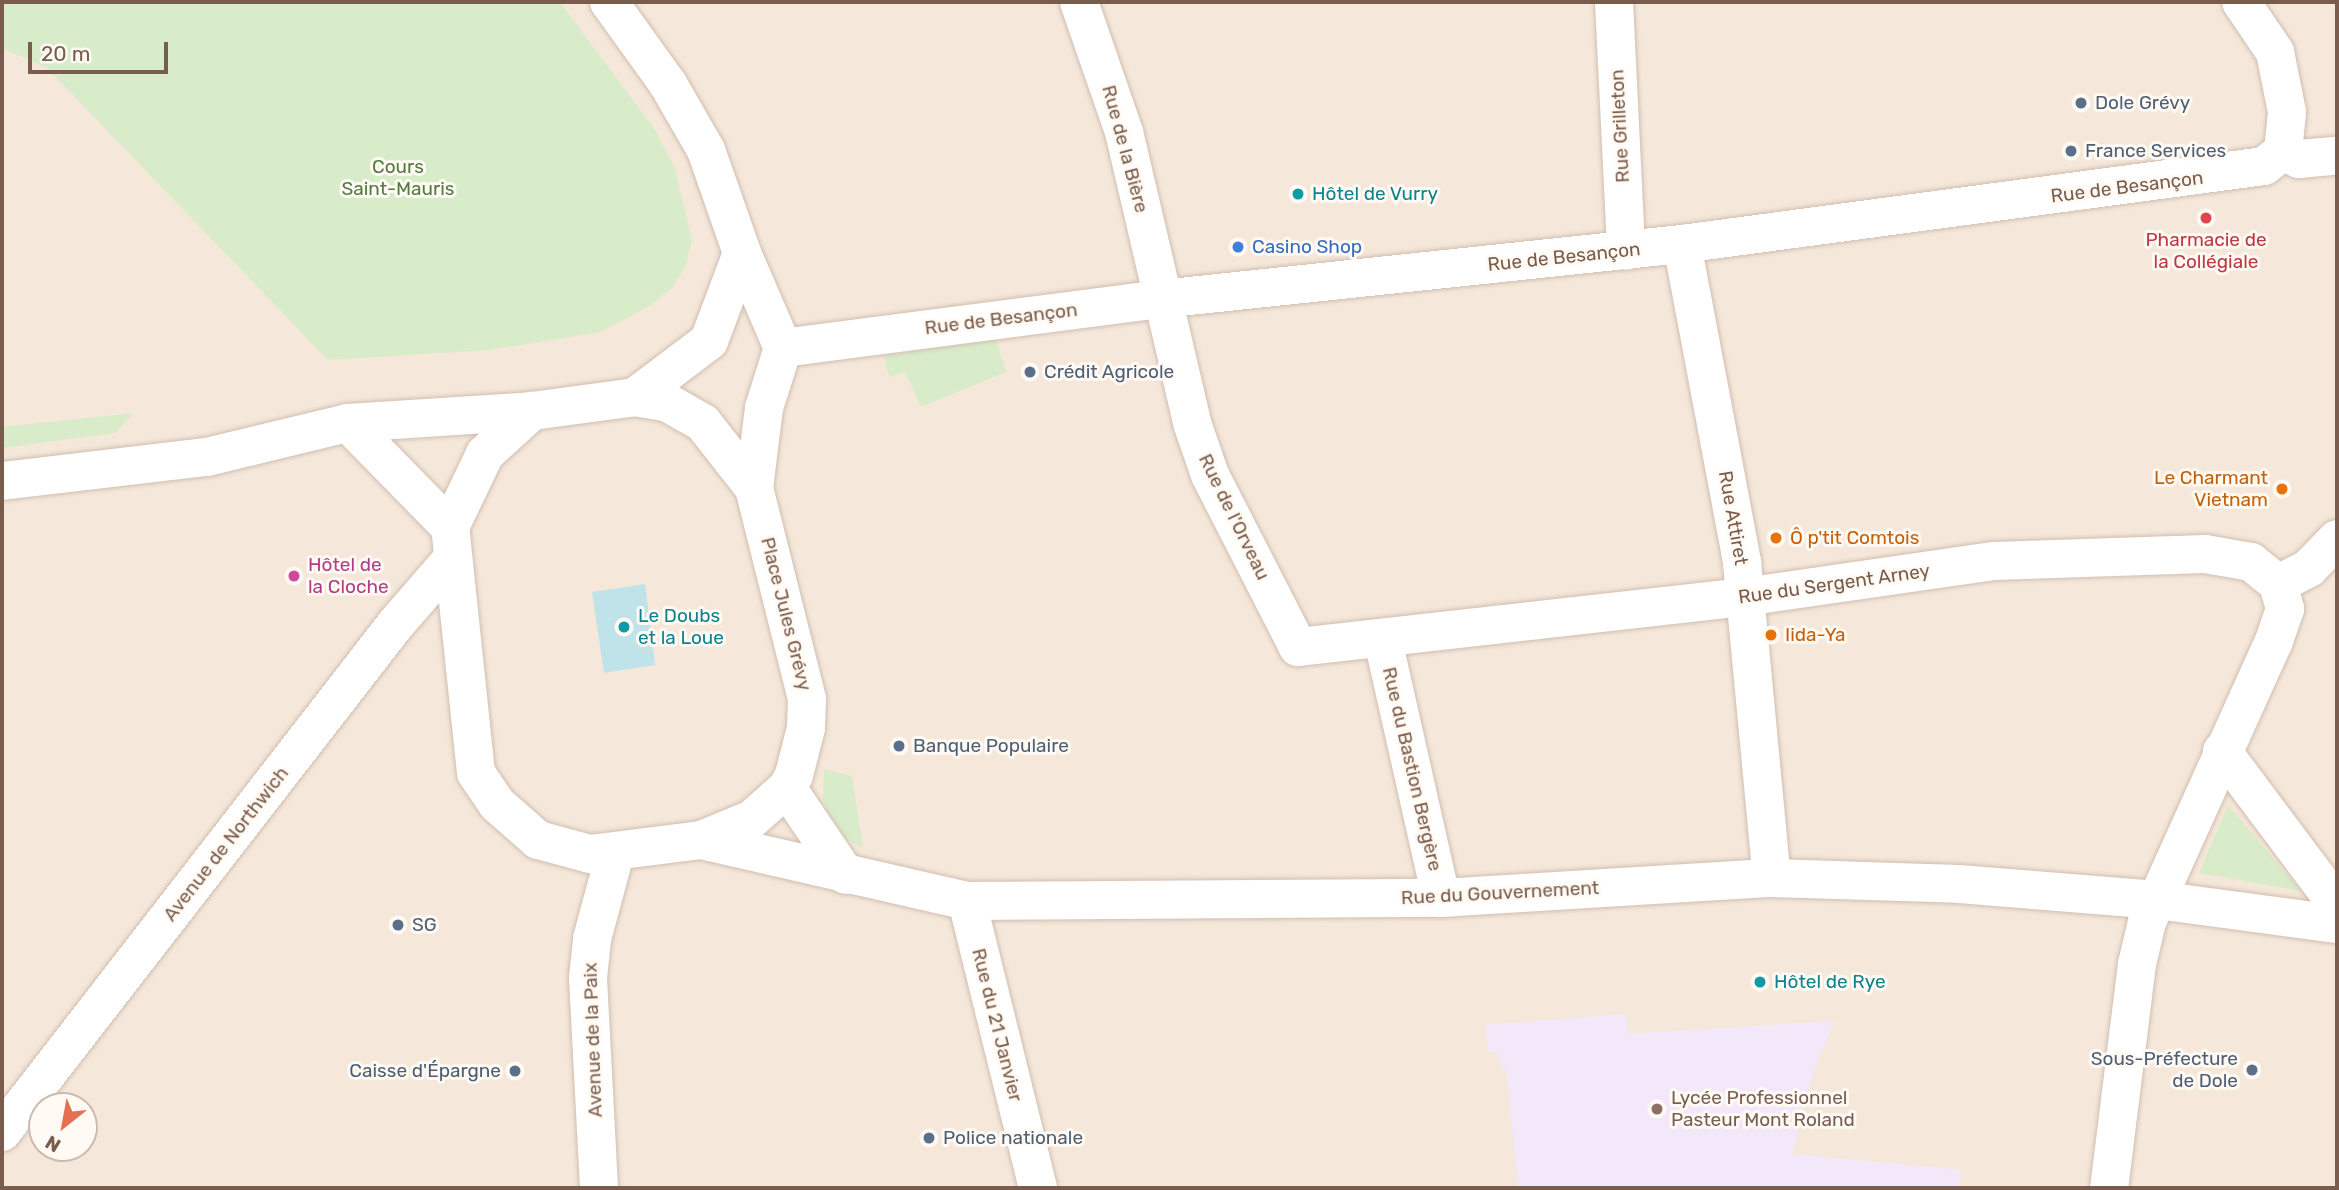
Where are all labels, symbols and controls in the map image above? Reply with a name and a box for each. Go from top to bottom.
scale bar [32,28,172,72]
text: 20 m [41,41,90,66]
street label: Rue Grilleton [1606,69,1634,183]
street label: Rue de la Bière [1097,83,1153,215]
place label: Dole Grévy [2095,92,2190,114]
marker: Dole Grévy [2073,95,2089,111]
place label: France Services [2085,140,2226,162]
marker: France Services [2063,143,2079,159]
park label: Cours Saint-Mauris [341,156,455,200]
street label: Rue de Besançon [2049,166,2205,208]
place label: Hôtel de Vurry [1312,183,1438,205]
marker: Hôtel de Vurry [1290,186,1306,202]
marker: Pharmacie de la Collégiale [2198,210,2214,226]
place label: Pharmacie de la Collégiale [2145,229,2267,273]
place label: Casino Shop [1252,236,1362,258]
street label: Rue de Besançon [1486,238,1642,276]
marker: Casino Shop [1230,239,1246,255]
street label: Rue de Besançon [923,298,1079,340]
place label: Crédit Agricole [1044,361,1175,383]
marker: Crédit Agricole [1022,364,1038,380]
street label: Rue de l'Orveau [1194,450,1274,584]
place label: Le Charmant Vietnam [2154,467,2268,511]
street label: Rue Attiret [1713,469,1753,567]
marker: Le Charmant Vietnam [2274,481,2290,497]
place label: Ô p'tit Comtois [1790,527,1919,549]
marker: Ô p'tit Comtois [1768,530,1784,546]
street label: Place Jules Grévy [756,535,816,693]
place label: Hôtel de la Cloche [308,554,389,598]
street label: Rue du Sergent Arney [1736,559,1932,609]
marker: Hôtel de la Cloche [286,568,302,584]
place label: Le Doubs et la Loue [638,605,724,649]
marker: Le Doubs et la Loue [616,619,632,635]
place label: Iida-Ya [1785,624,1845,646]
marker: Iida-Ya [1763,627,1779,643]
street label: Rue du Bastion Bergère [1377,665,1447,873]
place label: Banque Populaire [913,735,1069,757]
marker: Banque Populaire [891,738,907,754]
street label: Avenue de Northwich [159,762,293,926]
street label: Rue du Gouvernement [1400,876,1600,910]
place label: SG [412,914,437,936]
marker: SG [390,917,406,933]
street label: Rue du 21 Janvier [967,946,1027,1104]
street label: Avenue de la Paix [579,962,607,1118]
place label: Hôtel de Rye [1774,971,1886,993]
marker: Hôtel de Rye [1752,974,1768,990]
place label: Sous-Préfecture de Dole [2091,1048,2238,1092]
place label: Caisse d'Épargne [349,1060,501,1082]
marker: Sous-Préfecture de Dole [2244,1062,2260,1078]
marker: Caisse d'Épargne [507,1063,523,1079]
place label: Lycée Professionnel Pasteur Mont Roland [1671,1087,1855,1131]
north arrow [28,1092,98,1162]
marker: Lycée Professionnel Pasteur Mont Roland [1649,1101,1665,1117]
place label: Police nationale [943,1127,1083,1149]
text: N [41,1130,65,1157]
marker: Police nationale [921,1130,937,1146]

